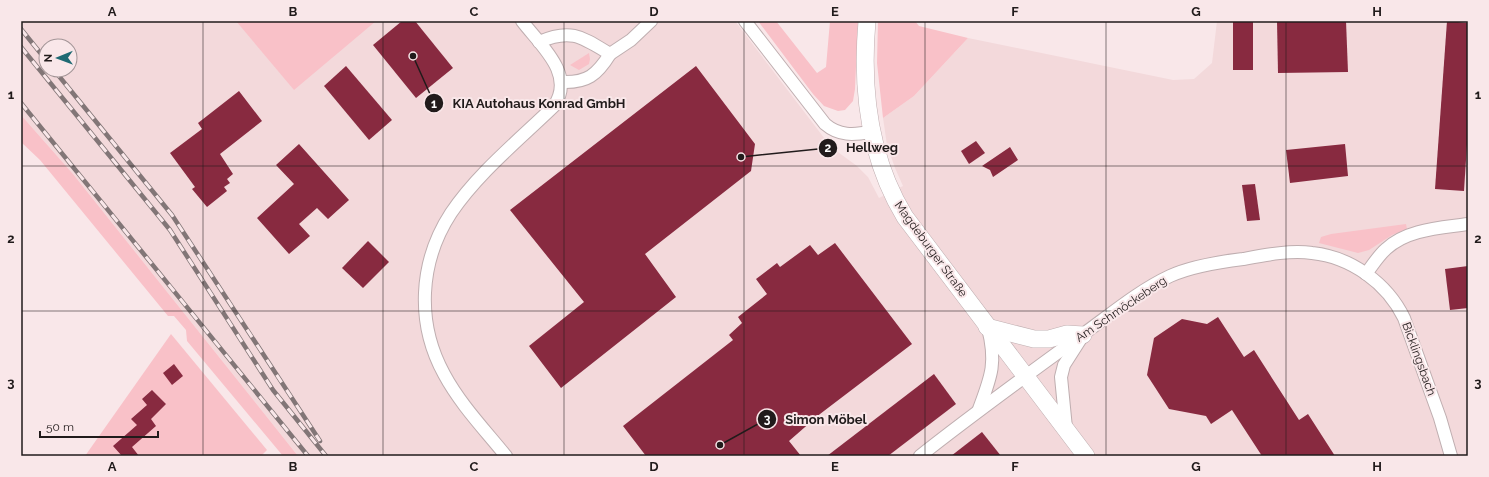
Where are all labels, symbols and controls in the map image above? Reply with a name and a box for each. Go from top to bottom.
text: A [108,4,117,19]
text: B [289,4,298,19]
text: C [470,4,479,19]
text: D [649,4,659,19]
text: E [831,4,839,19]
text: F [1011,4,1019,19]
text: G [1191,4,1201,19]
text: H [1372,4,1382,19]
north arrow [38,38,78,78]
text: N [42,54,55,62]
text: 1 [8,87,15,102]
text: 1 [1475,87,1482,102]
callout: KIA Autohaus Konrad GmbH [424,91,634,116]
text: KIA Autohaus Konrad GmbH [452,96,626,111]
text: 1 [431,97,437,111]
callout: Hellweg [818,135,906,160]
text: Hellweg [846,140,898,155]
text: 2 [825,141,832,155]
street label: Magdeburger Straße [892,199,970,299]
text: 2 [7,231,15,246]
text: 2 [1474,231,1482,246]
street label: Am Schmöckeberg [1073,273,1169,345]
street label: Bicklingsbach [1399,320,1439,398]
text: 3 [7,375,15,390]
text: 3 [1474,375,1482,390]
callout: Simon Möbel [757,407,875,432]
text: 3 [764,412,771,426]
text: Simon Möbel [785,412,868,427]
scale bar [40,413,158,439]
text: 50 m [46,420,74,434]
text: A [108,459,117,474]
text: B [289,459,298,474]
text: C [470,459,479,474]
text: D [649,459,659,474]
text: E [831,459,839,474]
text: F [1011,459,1019,474]
text: G [1191,459,1201,474]
text: H [1372,459,1382,474]

